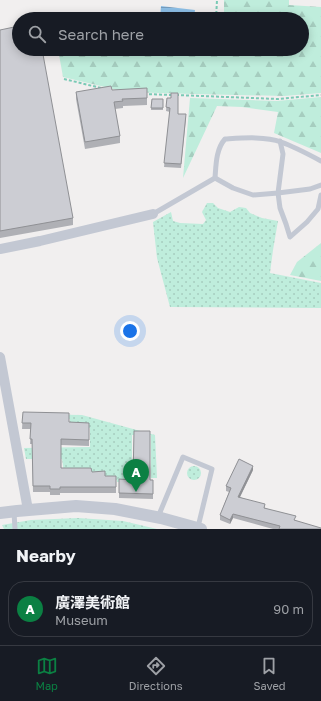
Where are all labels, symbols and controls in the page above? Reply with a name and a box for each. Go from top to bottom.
search box [12,12,309,56]
icon: search [26,23,48,45]
text: Search here [58,25,144,43]
your location [120,321,140,341]
pin: A [123,459,149,492]
text: Nearby [16,545,76,566]
text: 廣澤美術館 [55,593,130,611]
text: A [25,601,35,617]
text: 90 m [273,601,304,617]
text: Museum [55,612,108,628]
tab: Map [35,655,58,692]
tab: Directions [129,655,183,692]
tab: Saved [253,655,286,692]

